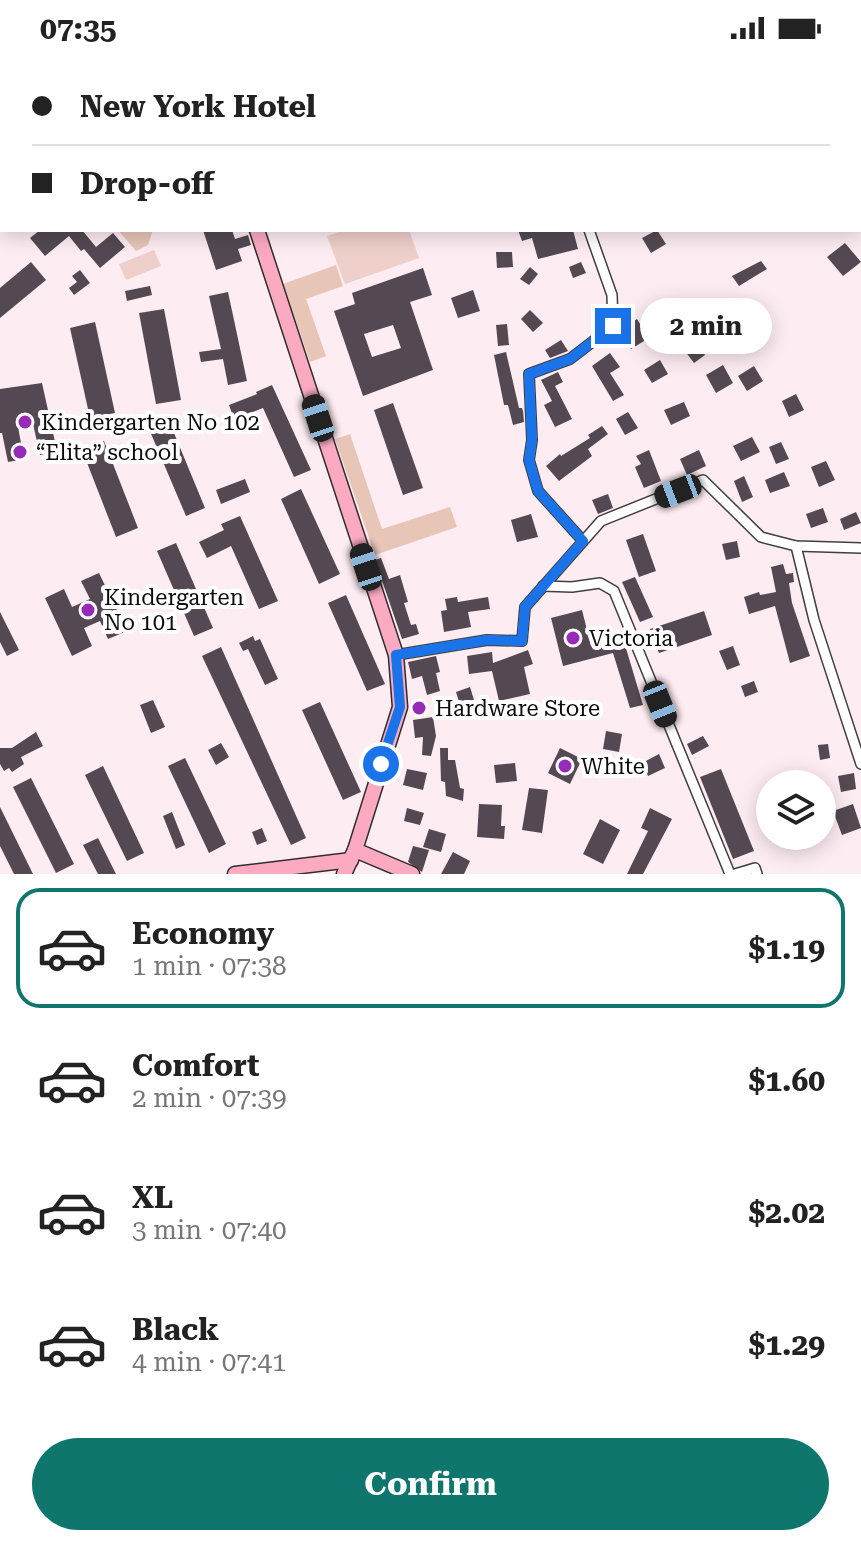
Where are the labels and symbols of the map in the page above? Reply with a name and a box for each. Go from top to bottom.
callout: 2 min [641,298,773,354]
route end [595,308,631,344]
car [299,391,337,445]
place label: Kindergarten No 102 [41,410,260,435]
marker: Kindergarten No 102 [16,413,34,431]
place label: “Elita” school [36,440,178,465]
marker: “Elita” school [11,443,29,461]
car [651,471,705,511]
car [347,540,385,594]
place label: Kindergarten No 101 [104,585,244,635]
marker: Kindergarten No 101 [79,601,97,619]
place label: Victoria [589,626,673,651]
marker: Victoria [564,629,582,647]
car [640,677,680,731]
place label: Hardware Store [435,696,600,721]
marker: Hardware Store [410,699,428,717]
route start [363,746,399,782]
place label: White [581,754,645,779]
marker: White [556,757,574,775]

